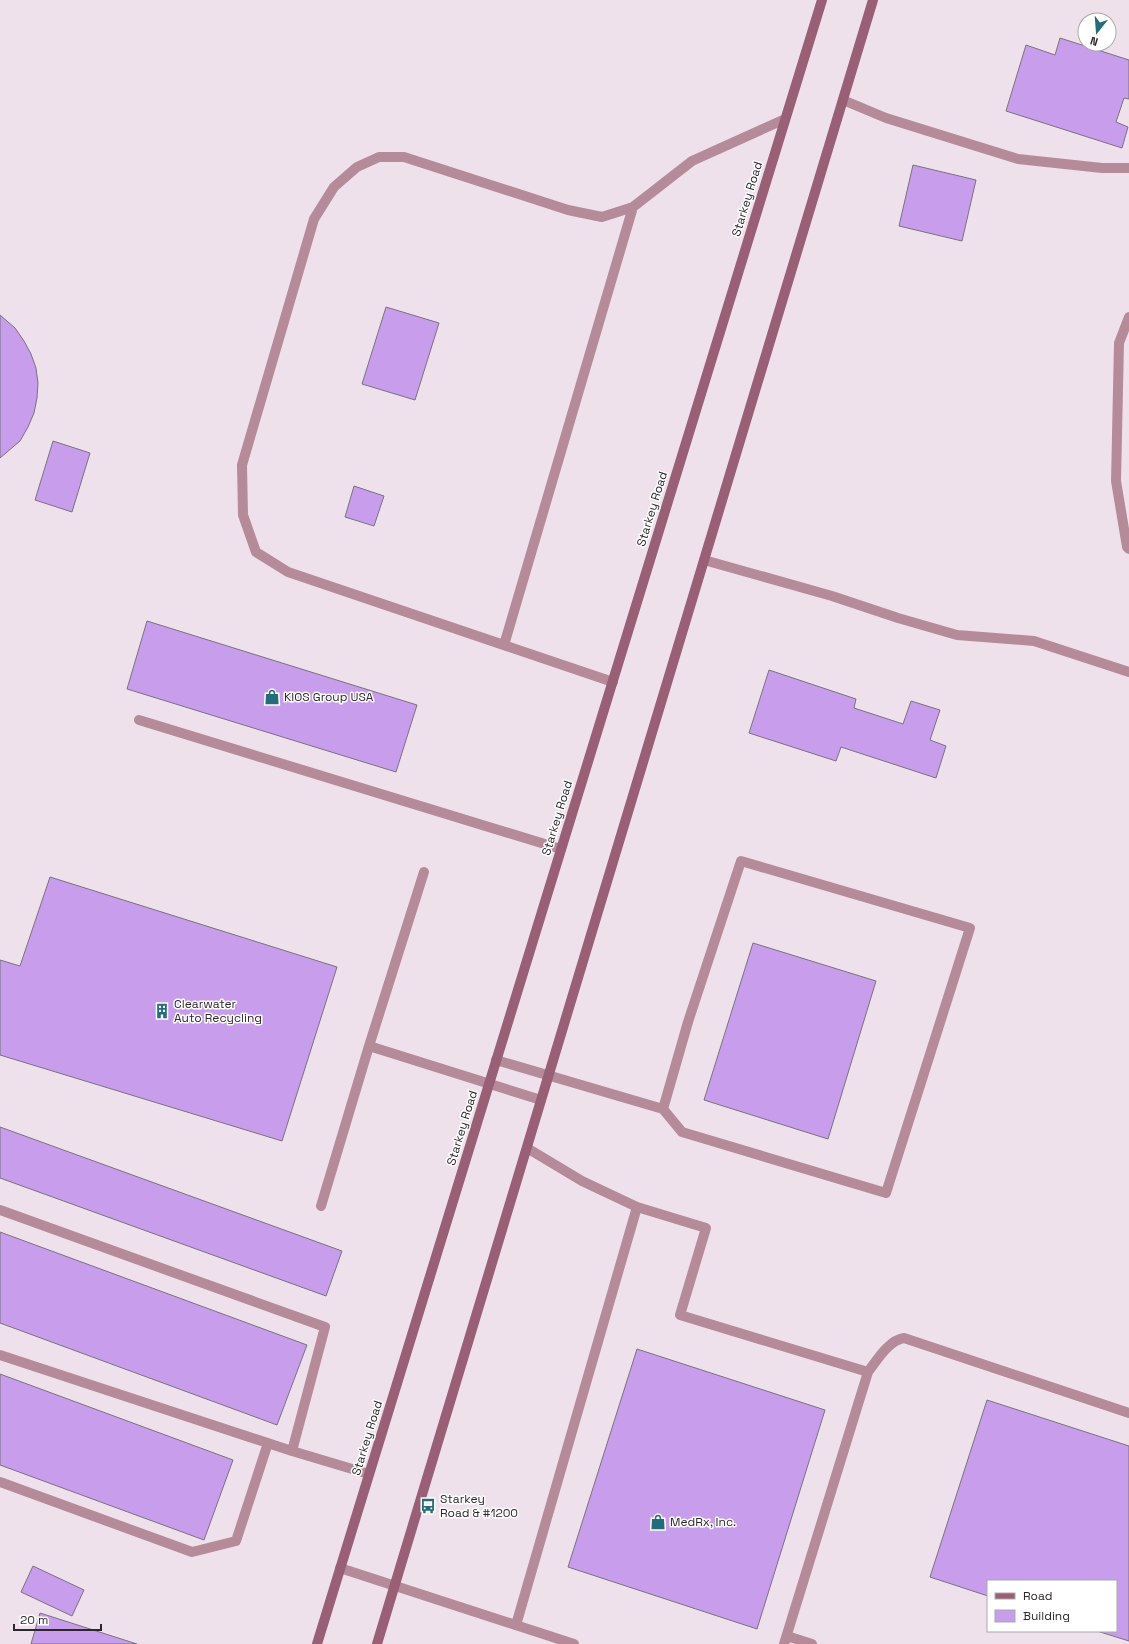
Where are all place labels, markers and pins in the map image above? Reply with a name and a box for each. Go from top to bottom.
shop icon: KIOS Group USA [263,688,281,706]
place label: KIOS Group USA [284,689,374,705]
place label: Clearwater Auto Recycling [174,996,262,1026]
building icon: Clearwater Auto Recycling [153,1002,171,1020]
place label: Starkey Road & #1200 [440,1491,518,1521]
bus stop icon: Starkey Road & #1200 [419,1497,437,1515]
shop icon: MedRx, Inc. [649,1513,667,1531]
place label: MedRx, Inc. [670,1514,736,1530]

